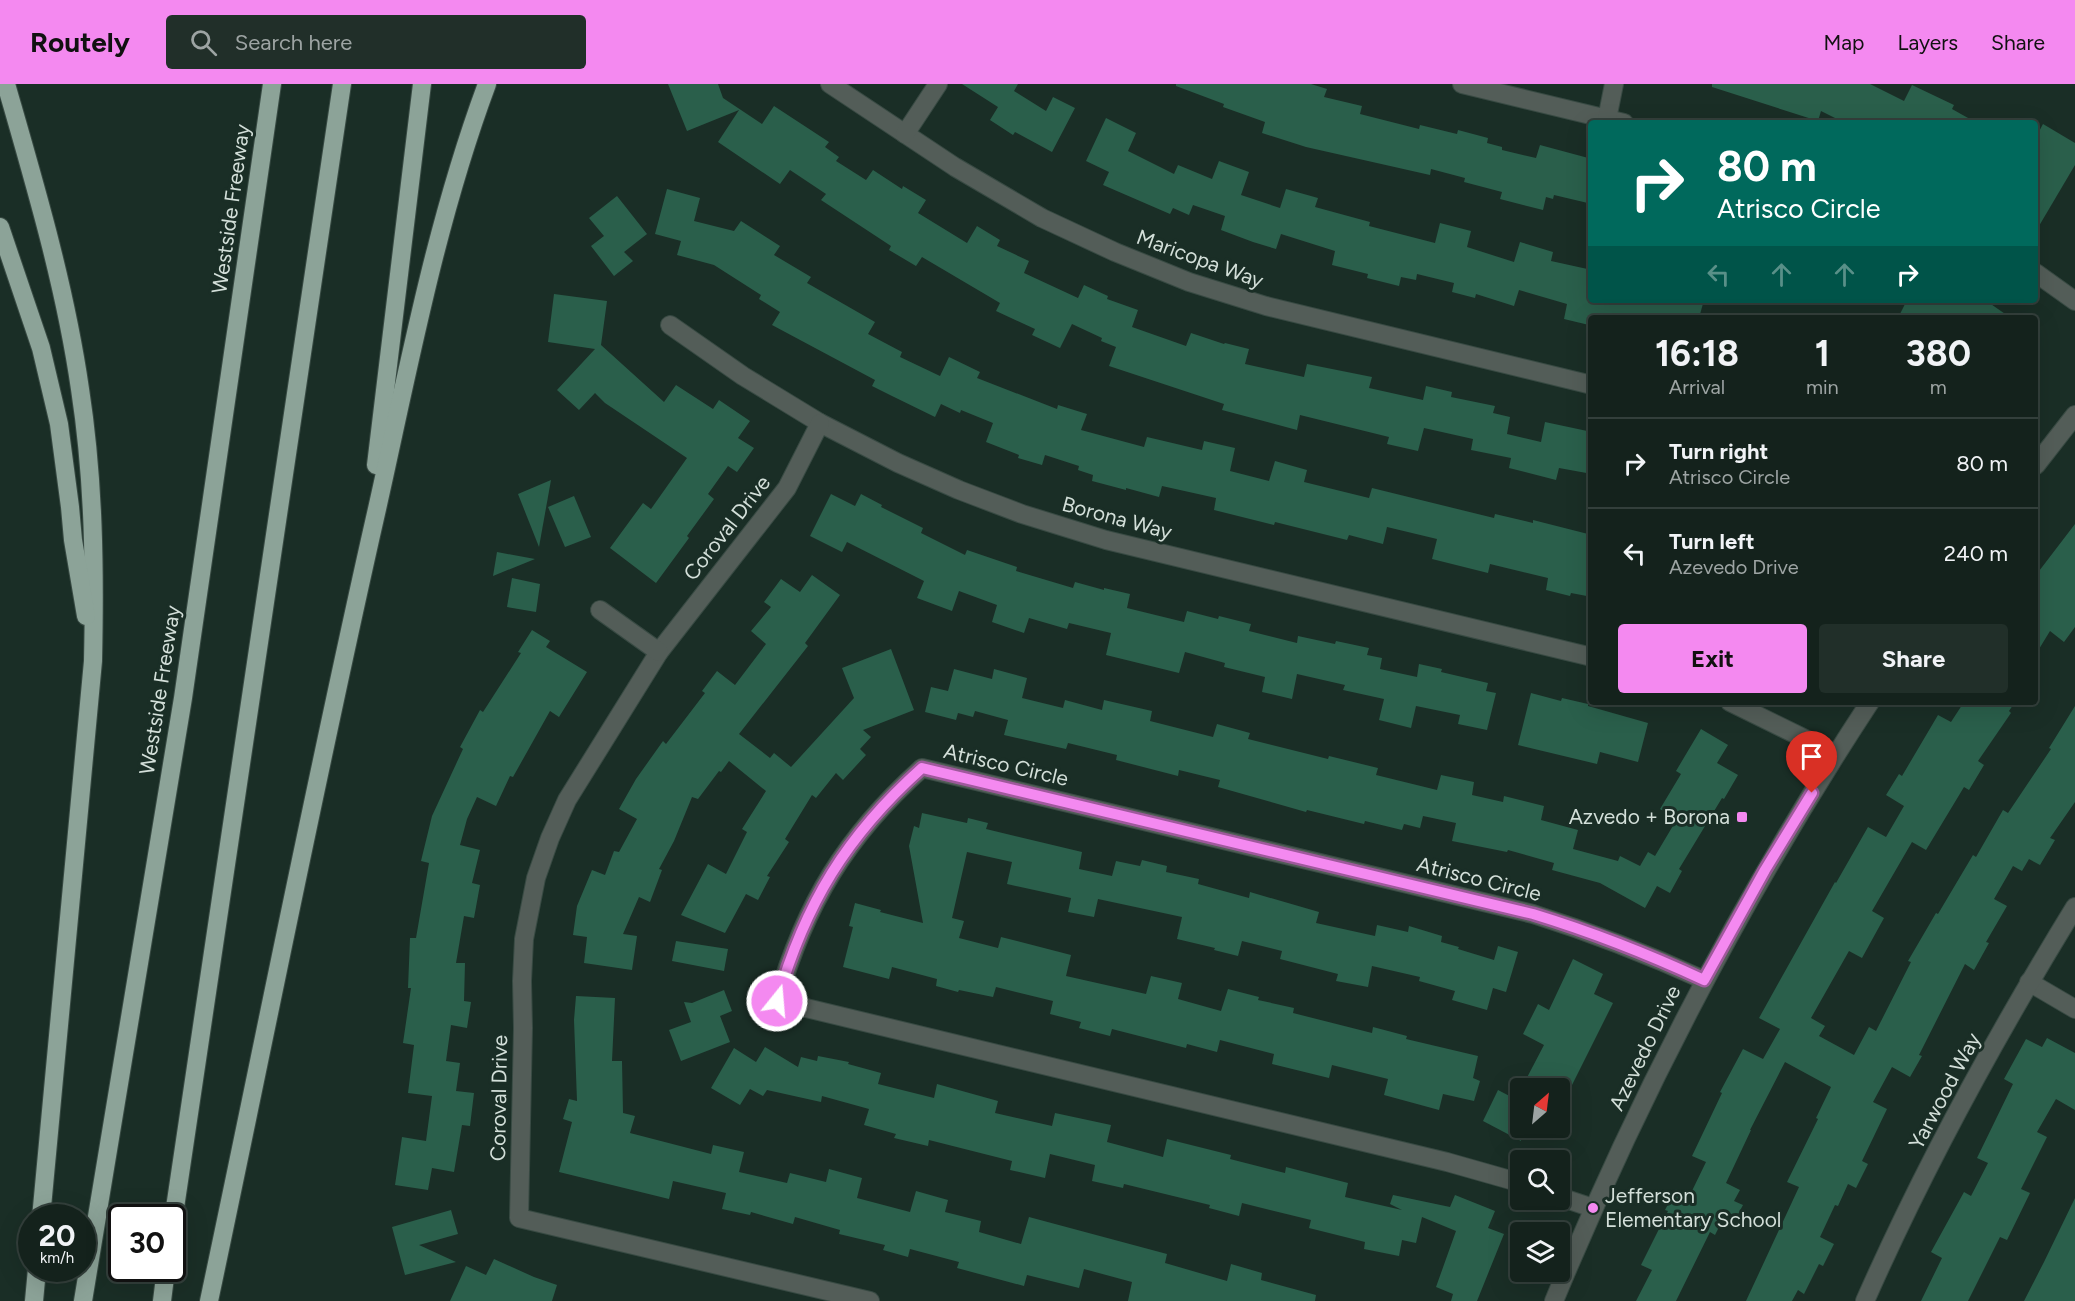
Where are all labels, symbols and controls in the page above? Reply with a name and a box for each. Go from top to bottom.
search box [166,15,586,69]
text: Routely [30,25,130,59]
icon: search [187,26,220,59]
text: Search here [235,29,352,56]
text: Map [1824,30,1864,55]
text: Layers [1897,30,1958,55]
text: Share [1991,30,2045,55]
street label: Westside Freeway [206,123,255,295]
text: 80 m [1717,141,1817,192]
icon: right [1618,144,1696,222]
text: Atrisco Circle [1717,192,1881,225]
street label: Maricopa Way [1133,224,1267,293]
icon: left [1702,258,1735,291]
icon: ahead [1765,258,1798,291]
icon: ahead [1828,258,1861,291]
icon: right [1891,258,1924,291]
text: 16:18 [1655,332,1739,375]
text: 1 [1815,332,1830,375]
text: 380 [1906,332,1971,375]
text: Arrival [1669,375,1725,399]
text: min [1806,375,1839,399]
text: m [1930,375,1947,399]
text: Turn right [1669,438,1768,465]
icon: right [1618,447,1651,480]
text: 80 m [1956,450,2008,477]
text: Atrisco Circle [1669,465,1790,489]
street label: Coroval Drive [678,470,775,585]
street label: Borona Way [1059,491,1175,544]
text: Turn left [1669,528,1755,555]
icon: left [1618,537,1651,570]
text: 240 m [1944,540,2008,567]
text: Azevedo Drive [1669,555,1799,579]
street label: Westside Freeway [134,604,185,776]
button: Exit [1618,624,1807,693]
button: Share [1819,624,2008,693]
pin [1786,731,1837,793]
street label: Atrisco Circle [941,738,1071,791]
icon: arrive [1795,740,1828,773]
place label: Azvedo + Borona [1569,804,1730,829]
marker: Azvedo + Borona [1735,810,1749,824]
street label: Atrisco Circle [1414,851,1544,906]
position arrow [745,969,809,1033]
street label: Azevedo Drive [1603,981,1686,1114]
street label: Yarwood Way [1903,1028,1986,1153]
street label: Coroval Drive [485,1035,512,1161]
north arrow [1510,1078,1570,1138]
map controls [1510,1078,1570,1282]
button: search [1510,1150,1570,1210]
place label: Jefferson Elementary School [1605,1183,1781,1232]
marker: Jefferson Elementary School [1586,1201,1600,1215]
speed limit sign: 30 [108,1204,186,1282]
text: 20 [39,1217,75,1254]
button: layers [1510,1222,1570,1282]
text: km/h [40,1249,74,1267]

